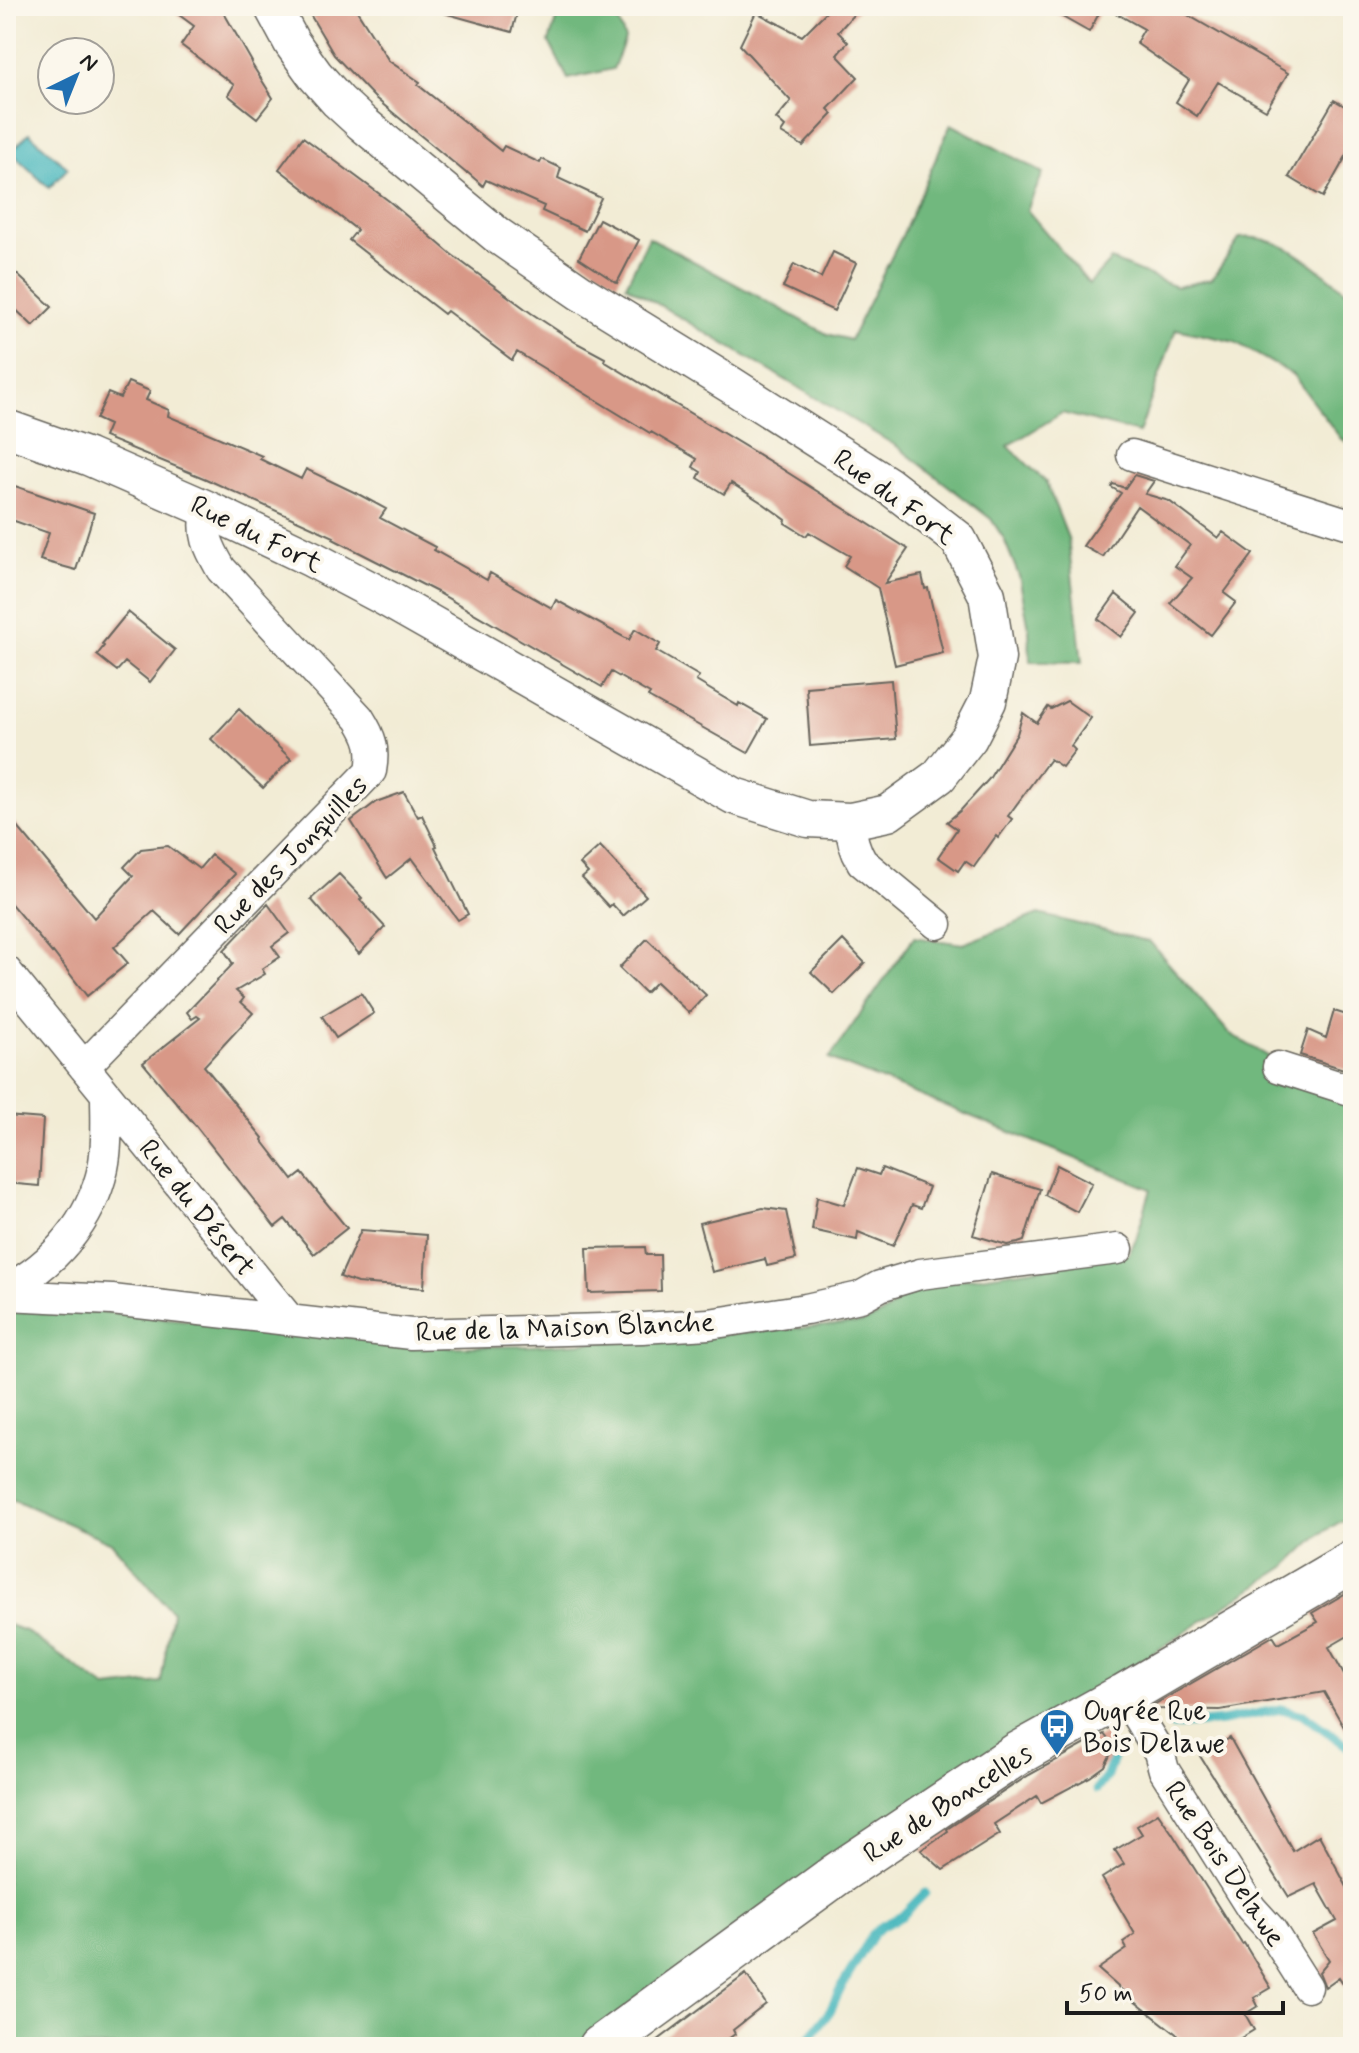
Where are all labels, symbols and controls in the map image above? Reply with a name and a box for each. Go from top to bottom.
north arrow [36,36,116,116]
text: N [73,48,103,78]
street label: Rue du Fort [825,441,962,555]
street label: Rue du Fort [184,487,328,583]
street label: Rue des Jonquilles [206,768,377,943]
street label: Rue du Désert [129,1132,263,1285]
street label: Rue de la Maison Blanche [415,1305,715,1352]
place label: Ougrée Rue Bois Delawe [1083,1694,1225,1763]
bus stop icon: Ougrée Rue Bois Delawe [1038,1707,1076,1757]
street label: Rue de Boncelles [857,1736,1040,1873]
street label: Rue Bois Delawe [1155,1774,1293,1955]
scale bar [1067,1965,1283,2015]
text: 50 m [1079,1979,1133,2010]

